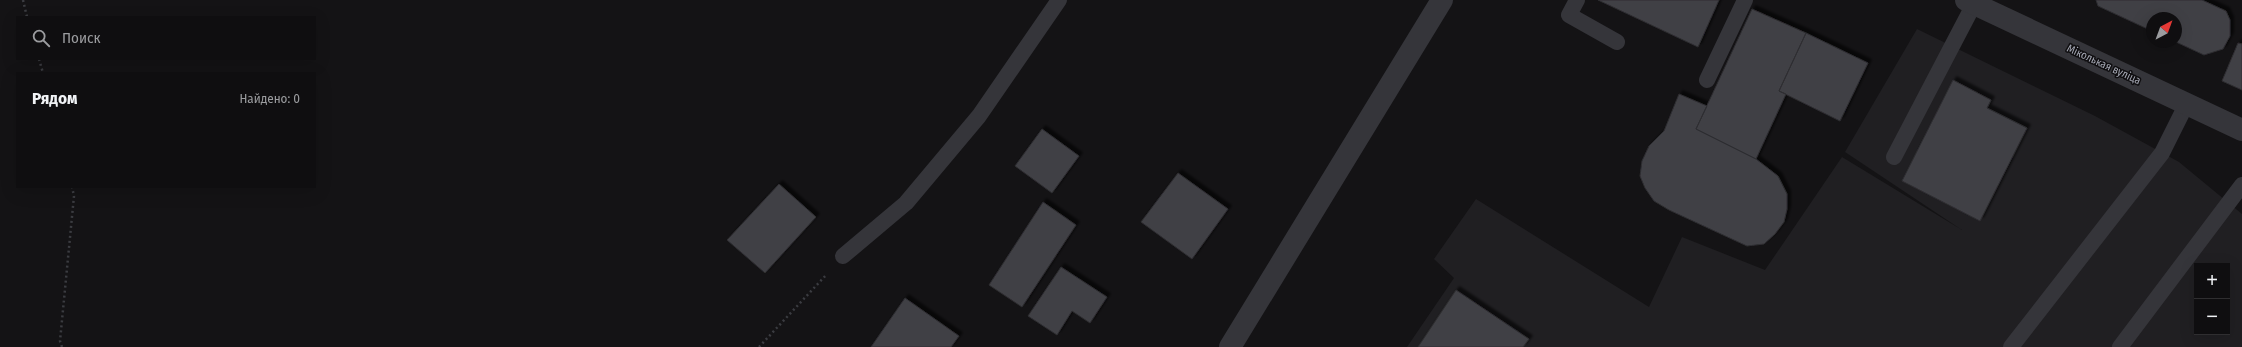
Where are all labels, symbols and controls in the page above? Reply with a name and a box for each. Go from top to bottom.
north arrow [2146,12,2182,48]
search box [16,16,316,60]
icon: search [30,27,52,49]
text: Поиск [62,29,100,47]
street label: Міколькая вуліца [2065,42,2143,87]
text: Рядом [32,88,77,109]
text: Найдено: 0 [239,91,300,106]
map controls [2194,263,2230,335]
button: + [2194,263,2230,299]
button: − [2194,299,2230,335]

